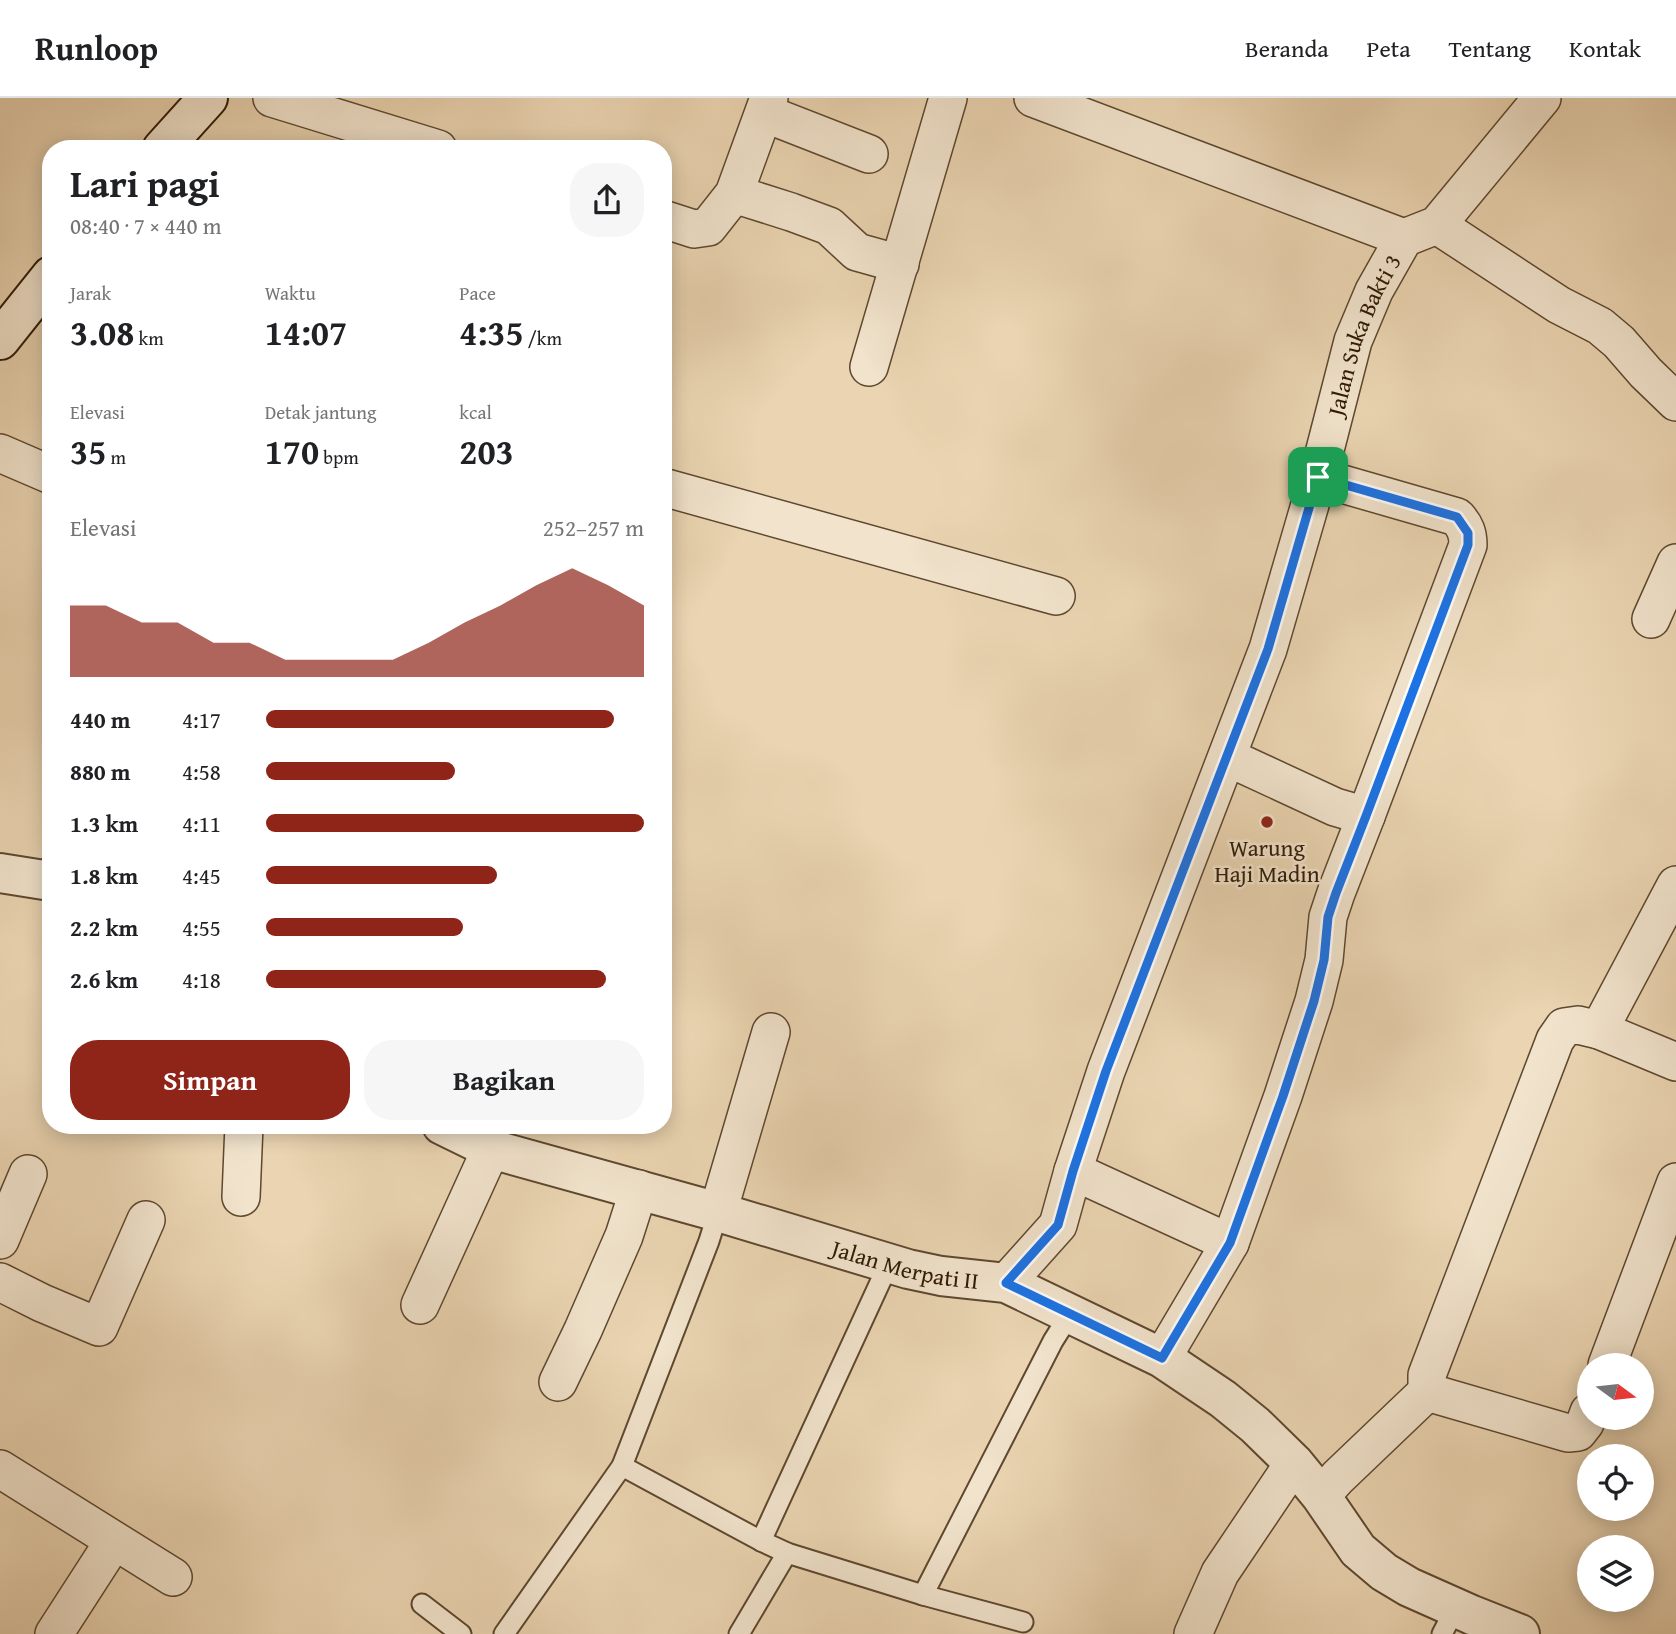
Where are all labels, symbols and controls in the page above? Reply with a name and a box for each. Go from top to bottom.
text: Runloop [35,24,158,72]
text: Beranda [1245,31,1329,66]
text: Peta [1367,31,1411,66]
text: Tentang [1449,31,1531,66]
text: Kontak [1569,31,1641,66]
text: Lari pagi [70,155,220,211]
button: share [570,163,644,237]
text: 08:40 · 7 × 440 m [70,209,222,242]
street label: Jalan Suka Bakti 3 [1317,248,1408,422]
text: Jarak [70,279,111,307]
text: Waktu [265,279,316,307]
text: Pace [459,279,496,307]
text: 3.08 [70,307,134,358]
text: 14:07 [265,307,347,358]
text: 4:35 [459,307,524,358]
text: km [134,324,164,352]
text: /km [524,324,562,352]
text: Elevasi [70,398,125,426]
text: Detak jantung [265,398,377,426]
text: kcal [459,398,492,426]
text: 35 [70,426,106,477]
text: 170 [265,426,319,477]
text: 203 [459,426,514,477]
text: m [106,443,126,471]
text: bpm [319,443,359,471]
pin [1288,447,1348,507]
icon: arrive [1299,458,1337,496]
text: Elevasi [70,511,136,544]
text: 252–257 m [543,511,644,544]
text: 440 m [70,703,131,736]
text: 4:17 [182,703,221,736]
text: 880 m [70,755,131,788]
text: 4:58 [182,755,221,788]
text: 1.3 km [70,807,138,840]
text: 4:11 [182,807,221,840]
marker: Warung Haji Madin [1259,814,1275,830]
place label: Warung Haji Madin [1214,831,1320,890]
text: 1.8 km [70,859,138,892]
text: 4:45 [182,859,221,892]
text: 2.2 km [70,911,138,944]
text: 4:55 [182,911,221,944]
text: 2.6 km [70,963,138,996]
text: 4:18 [182,963,221,996]
button: Simpan [70,1040,350,1120]
button: Bagikan [364,1040,644,1120]
street label: Jalan Merpati II [825,1230,980,1296]
north arrow [1577,1353,1654,1430]
map controls [1577,1353,1654,1612]
button: locate [1577,1444,1654,1521]
button: layers [1577,1535,1654,1612]

